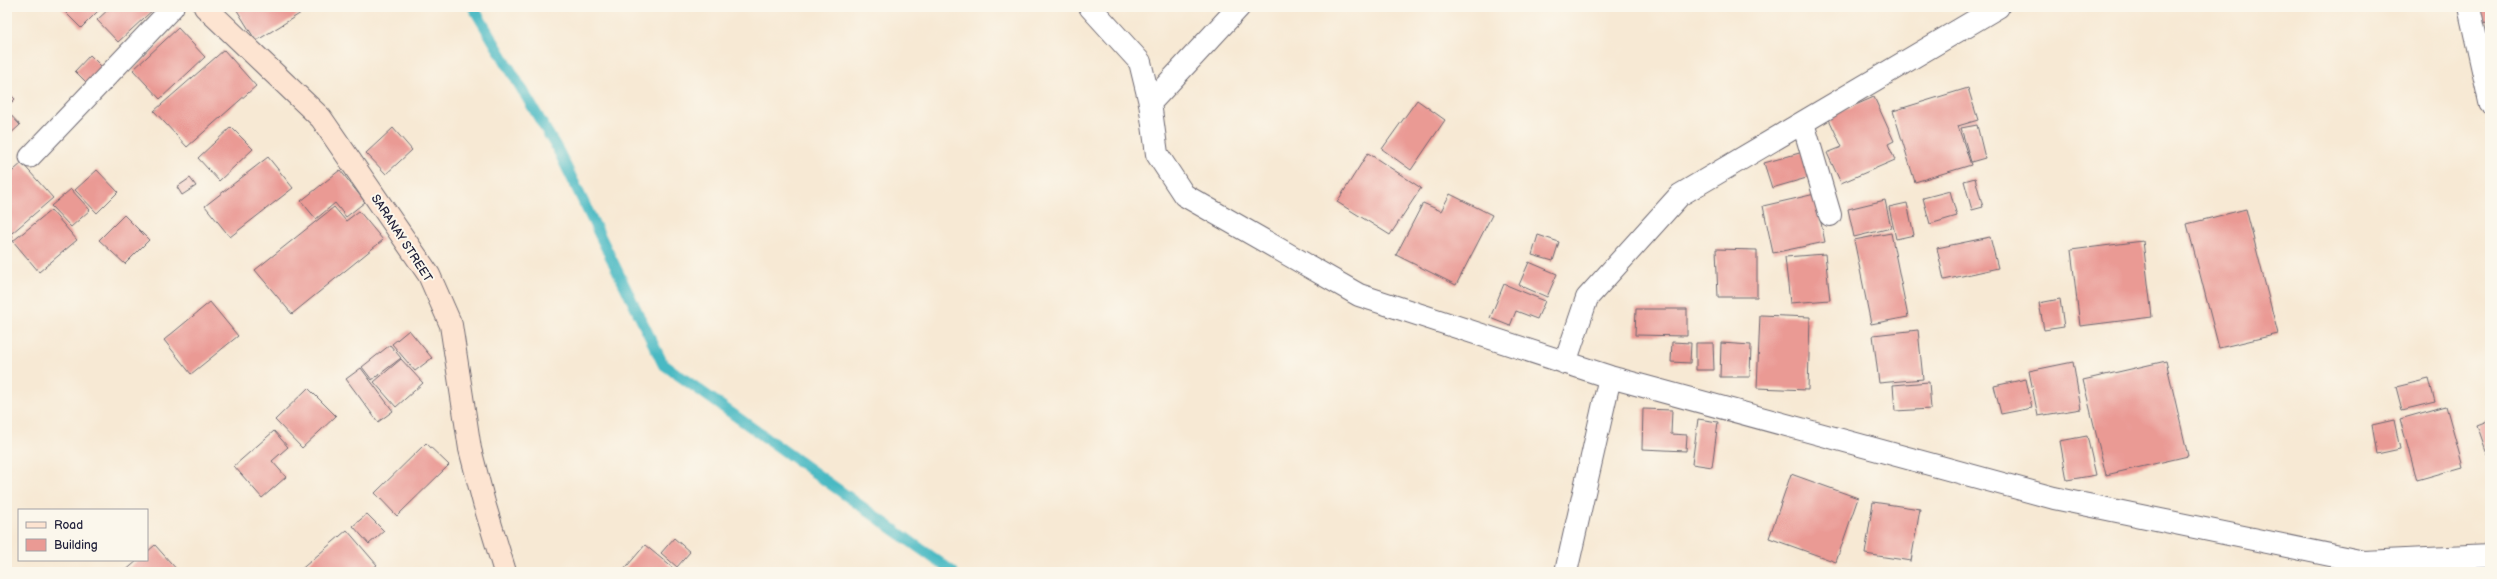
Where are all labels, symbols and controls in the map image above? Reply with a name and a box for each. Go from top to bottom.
street label: SARANAY STREET [368,192,436,286]
legend [18,509,148,561]
text: Road [54,518,83,533]
text: Building [54,538,98,553]

